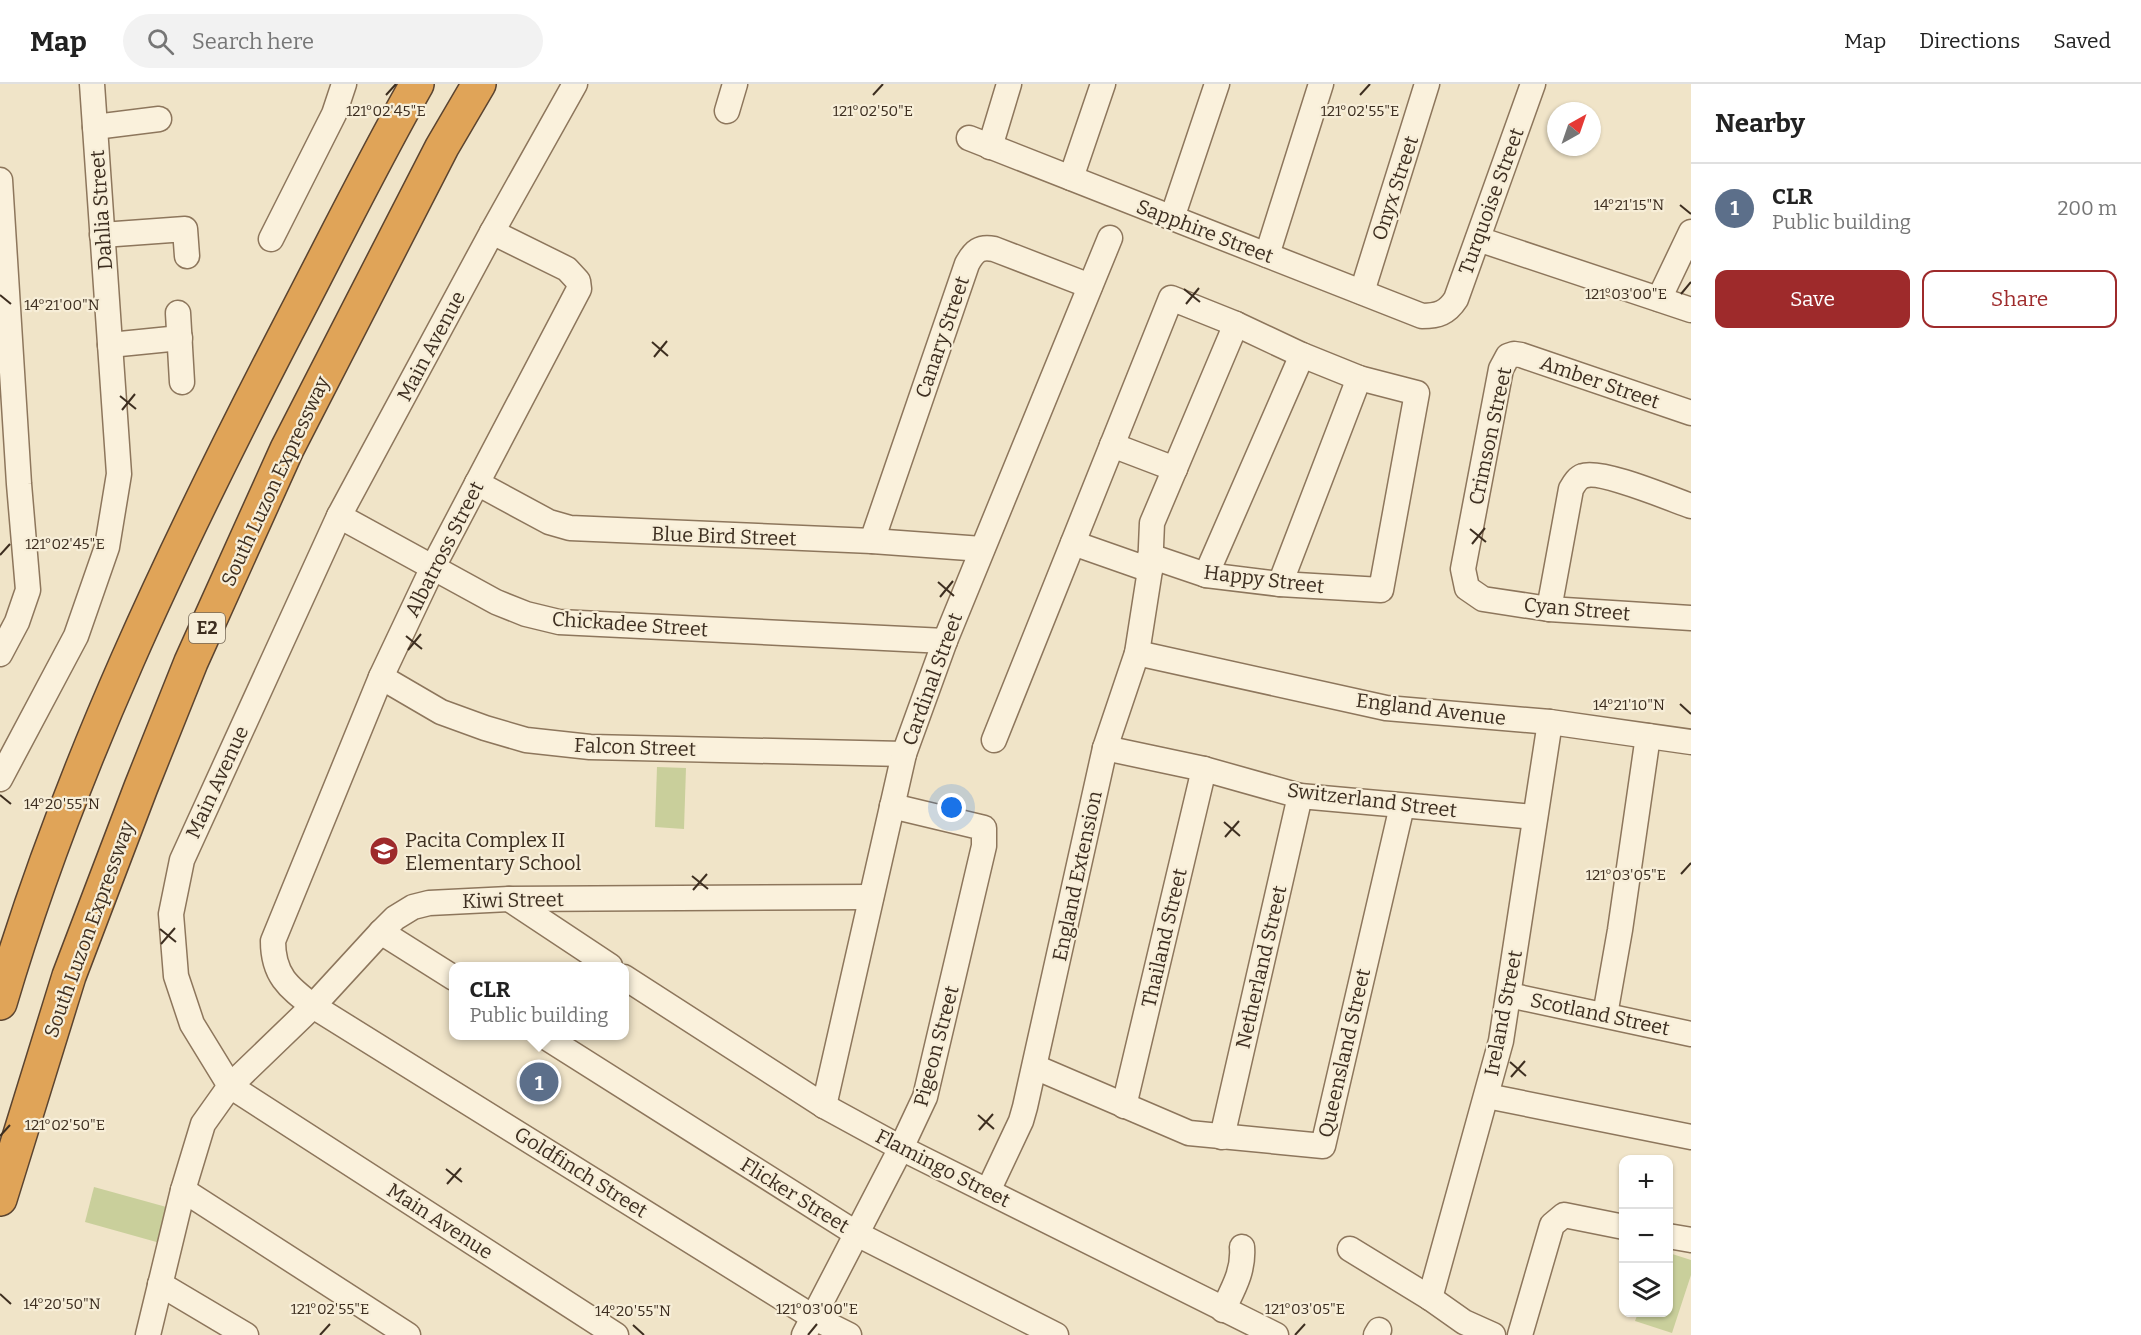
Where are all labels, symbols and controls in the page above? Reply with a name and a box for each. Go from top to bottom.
search box [123,14,543,68]
text: Map [30,25,87,58]
icon: search [144,25,177,58]
text: Search here [192,28,314,55]
text: Map [1844,28,1886,54]
text: Directions [1919,28,2020,54]
text: Saved [2053,28,2111,54]
text: 121°02'45"E [346,102,426,120]
text: 121°02'50"E [833,102,913,120]
text: 121°02'55"E [1321,102,1399,120]
north arrow [1547,102,1601,156]
text: Nearby [1715,108,1805,139]
street label: Turquoise Street [1453,124,1529,278]
street label: Onyx Street [1367,133,1423,243]
street label: Dahlia Street [85,149,117,271]
text: CLR [1772,183,1813,210]
street label: Sapphire Street [1133,194,1277,268]
text: 14°21'15"N [1594,196,1664,214]
text: 1 [1730,196,1739,220]
text: 200 m [2057,196,2117,220]
text: Public building [1772,210,1911,234]
button: Save [1715,270,1910,328]
button: Share [1922,270,2117,328]
street label: Canary Street [910,273,974,401]
text: 121°03'00"E [1585,285,1667,303]
street label: Main Avenue [392,287,470,405]
text: 14°21'00"N [24,296,100,314]
street label: Amber Street [1537,350,1663,414]
street label: Crimson Street [1464,365,1516,507]
street label: South Luzon Expressway [216,372,334,590]
street label: Albatross Street [400,477,488,621]
street label: Blue Bird Street [651,521,797,551]
text: 121°02'45"E [25,535,105,553]
street label: Happy Street [1202,560,1326,598]
street label: Cyan Street [1523,592,1631,626]
street label: Chickadee Street [551,607,709,641]
street label: Cardinal Street [897,609,967,749]
road number: E2 [189,613,225,643]
street label: England Avenue [1355,688,1507,730]
text: 14°21'10"N [1593,696,1665,714]
street label: Main Avenue [180,722,254,842]
street label: Falcon Street [574,733,696,761]
street label: Switzerland Street [1286,778,1458,822]
street label: England Extension [1047,788,1107,963]
your location [937,793,966,822]
text: 14°20'55"N [24,795,100,813]
street label: South Luzon Expressway [39,817,140,1041]
place label: Pacita Complex II Elementary School [405,828,582,875]
school or university icon: Pacita Complex II Elementary School [368,835,400,867]
street label: Thailand Street [1136,866,1192,1010]
text: 121°03'05"E [1586,866,1666,884]
street label: Netherland Street [1231,883,1291,1051]
street label: Kiwi Street [462,887,564,913]
street label: Ireland Street [1479,948,1527,1078]
popup [449,962,629,1040]
street label: Queensland Street [1313,966,1375,1140]
text: CLR [470,976,510,1003]
street label: Pigeon Street [908,983,964,1109]
street label: Scotland Street [1528,988,1672,1040]
text: Public building [470,1003,608,1027]
pin: 1 [520,1060,558,1104]
text: 121°02'50"E [25,1116,105,1134]
street label: Goldfinch Street [510,1121,652,1223]
street label: Flamingo Street [872,1124,1014,1212]
street label: Flicker Street [736,1152,854,1238]
map controls [1619,1155,1673,1317]
button: + [1619,1155,1673,1209]
street label: Main Avenue [383,1178,497,1264]
button: − [1619,1209,1673,1263]
button: layers [1619,1263,1673,1317]
text: 14°20'50"N [23,1295,101,1313]
text: 121°02'55"E [291,1300,369,1318]
text: 121°03'00"E [776,1300,858,1318]
text: 121°03'05"E [1265,1300,1345,1318]
text: 14°20'55"N [595,1302,671,1320]

